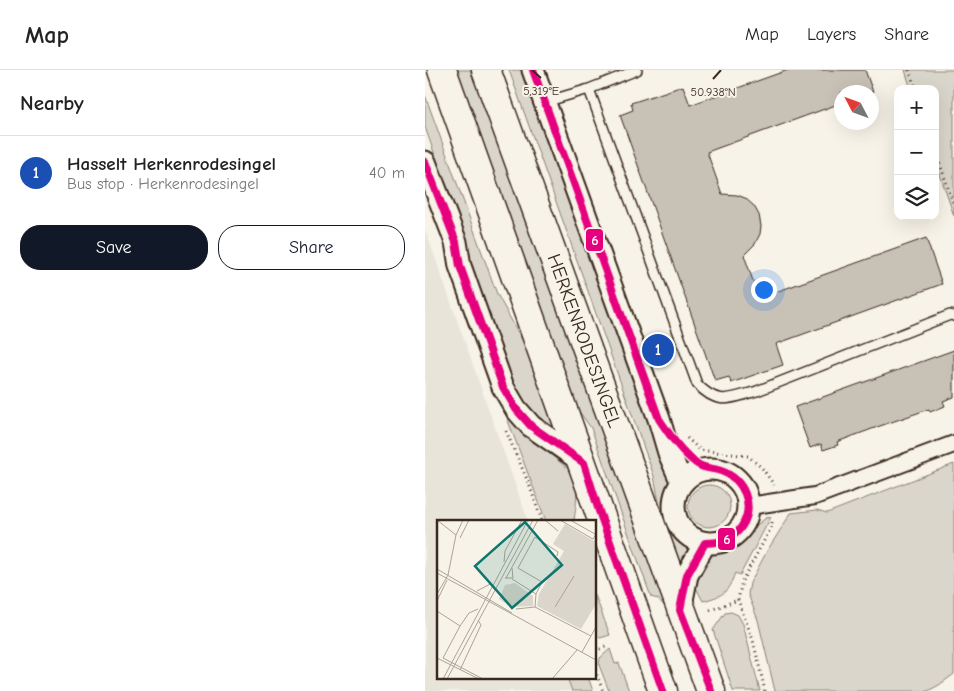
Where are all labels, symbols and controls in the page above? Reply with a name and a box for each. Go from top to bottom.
text: Map [25,21,69,49]
text: Map [745,24,779,45]
text: Layers [807,24,856,45]
text: Share [884,24,929,45]
text: 5.319°E [523,84,559,98]
text: 50.938°N [690,85,736,99]
north arrow [834,85,879,130]
map controls [894,85,939,220]
button: + [894,85,939,130]
text: Nearby [20,91,84,115]
button: − [894,130,939,175]
text: Hasselt Herkenrodesingel [67,153,276,175]
text: 1 [33,164,39,182]
text: 40 m [369,164,405,182]
text: Bus stop · Herkenrodesingel [67,175,259,193]
button: layers [894,175,939,220]
button: Save [20,225,208,270]
button: Share [218,225,405,270]
line badge: 6 [585,228,604,252]
text: 6 [591,232,599,249]
street label: HERKENRODESINGEL [543,251,626,431]
your location [751,277,777,303]
pin: 1 [642,331,674,369]
inset map [437,520,596,678]
line badge: 6 [717,527,736,551]
text: 6 [723,531,731,548]

